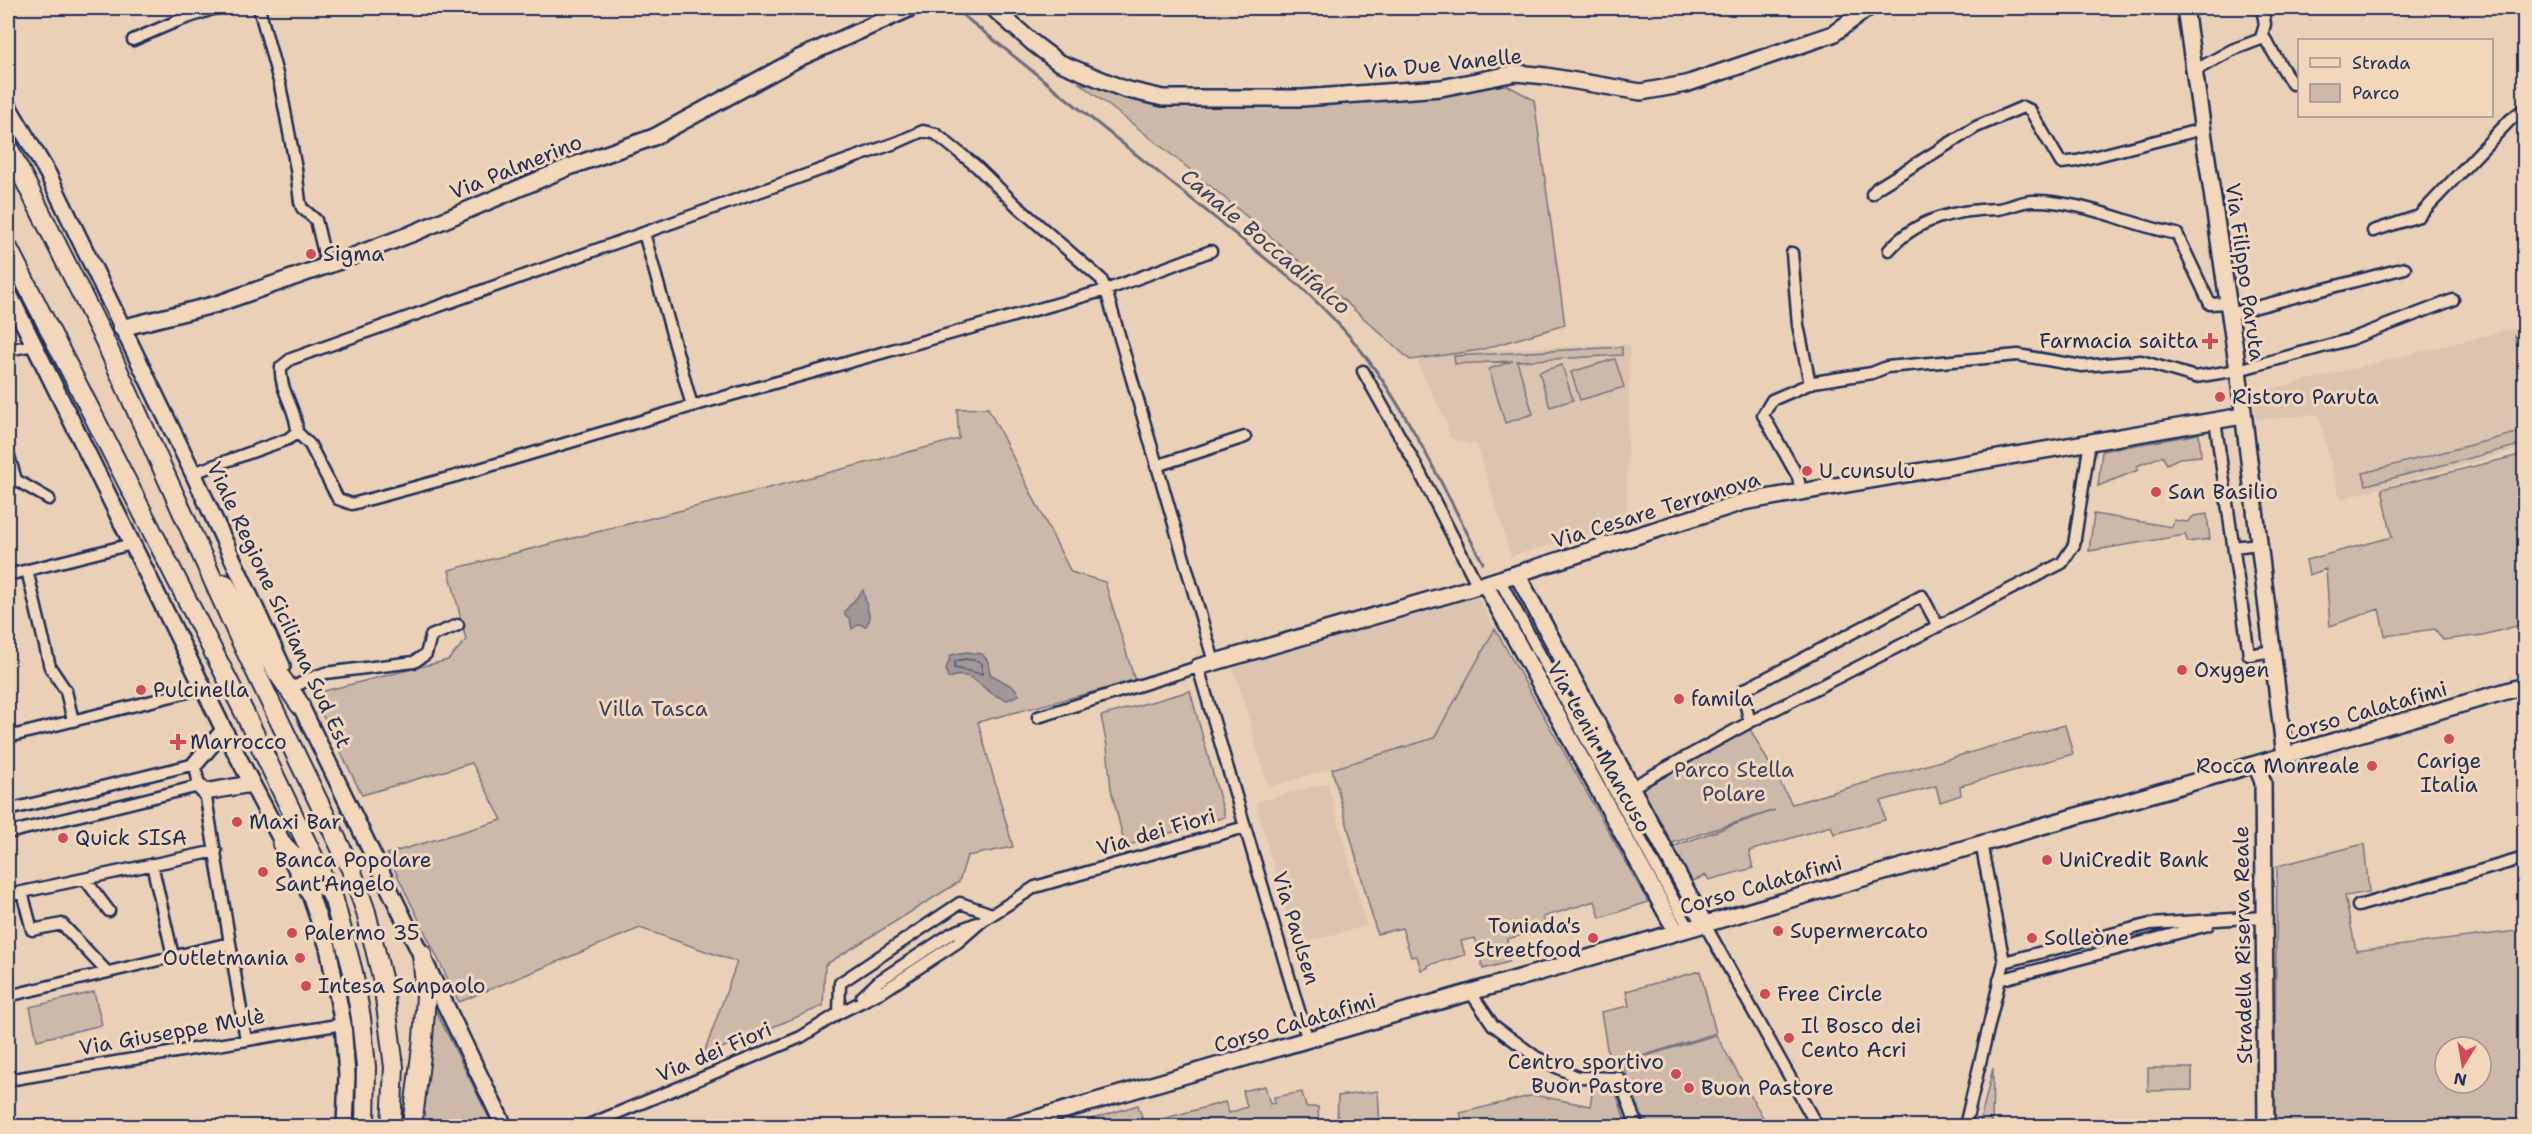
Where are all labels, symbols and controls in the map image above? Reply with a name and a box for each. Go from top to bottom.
legend [2298,39,2493,117]
street label: Via Due Vanelle [1362,42,1524,86]
text: Strada [2352,51,2411,75]
text: Parco [2352,81,2400,105]
street label: Via Palmerino [446,128,586,206]
water label: Canale Boccadifalco [1175,162,1357,321]
street label: Via Filippo Paruta [2219,181,2271,363]
place label: Sigma [323,240,384,268]
marker: Sigma [304,247,318,261]
place label: Farmacia saitta [2039,327,2198,355]
marker: Farmacia saitta [2203,334,2217,348]
place label: Ristoro Paruta [2232,383,2379,411]
marker: Ristoro Paruta [2213,390,2227,404]
street label: Viale Regione Siciliana Sud Est [200,457,358,753]
place label: U cunsulu [1819,457,1915,485]
marker: U cunsulu [1800,464,1814,478]
street label: Via Cesare Terranova [1548,465,1764,555]
place label: San Basilio [2168,478,2278,506]
marker: San Basilio [2149,485,2163,499]
street label: Via Lenin Mancuso [1540,656,1658,838]
place label: Oxygen [2194,656,2270,684]
marker: Oxygen [2175,663,2189,677]
street label: Corso Calatafimi [2282,674,2450,748]
place label: Pulcinella [153,676,249,704]
marker: Pulcinella [134,683,148,697]
place label: famila [1691,685,1754,713]
marker: famila [1672,692,1686,706]
park label: Villa Tasca [598,695,708,723]
place label: Marrocco [190,728,287,756]
marker: Carige Italia [2442,732,2456,746]
marker: Marrocco [171,735,185,749]
place label: Carige Italia [2417,747,2481,799]
place label: Rocca Monreale [2196,752,2360,780]
park label: Parco Stella Polare [1674,756,1794,808]
marker: Rocca Monreale [2365,759,2379,773]
street label: Via dei Fiori [1093,802,1219,862]
place label: Maxi Bar [249,808,341,836]
marker: Maxi Bar [230,815,244,829]
place label: Quick SISA [75,824,187,852]
street label: Stradella Riserva Reale [2227,826,2259,1064]
marker: Quick SISA [56,831,70,845]
place label: Banca Popolare Sant'Angelo [275,846,432,898]
place label: UniCredit Bank [2059,846,2209,874]
street label: Corso Calatafimi [1677,848,1845,922]
marker: UniCredit Bank [2040,853,2054,867]
marker: Banca Popolare Sant'Angelo [256,865,270,879]
street label: Via Paulsen [1265,868,1327,988]
place label: Toniada's Streetfood [1474,912,1581,964]
place label: Supermercato [1790,917,1928,945]
place label: Palermo 35 [304,919,420,947]
marker: Supermercato [1771,924,1785,938]
place label: Solleòne [2044,924,2129,952]
marker: Palermo 35 [285,926,299,940]
marker: Toniada's Streetfood [1586,931,1600,945]
marker: Solleòne [2025,931,2039,945]
place label: Outletmania [163,944,288,972]
marker: Outletmania [293,951,307,965]
place label: Intesa Sanpaolo [318,972,486,1000]
marker: Intesa Sanpaolo [299,979,313,993]
place label: Free Circle [1777,980,1883,1008]
street label: Corso Calatafimi [1211,986,1379,1060]
marker: Free Circle [1758,987,1772,1001]
street label: Via Giuseppe Mulè [77,1002,267,1062]
place label: Il Bosco dei Cento Acri [1801,1012,1921,1064]
street label: Via dei Fiori [652,1015,776,1089]
marker: Il Bosco dei Cento Acri [1782,1031,1796,1045]
north arrow [2433,1035,2493,1095]
place label: Centro sportivo Buon Pastore [1508,1048,1664,1100]
marker: Centro sportivo Buon Pastore [1669,1067,1683,1081]
text: N [2452,1068,2468,1091]
place label: Buon Pastore [1701,1074,1834,1102]
marker: Buon Pastore [1682,1081,1696,1095]

